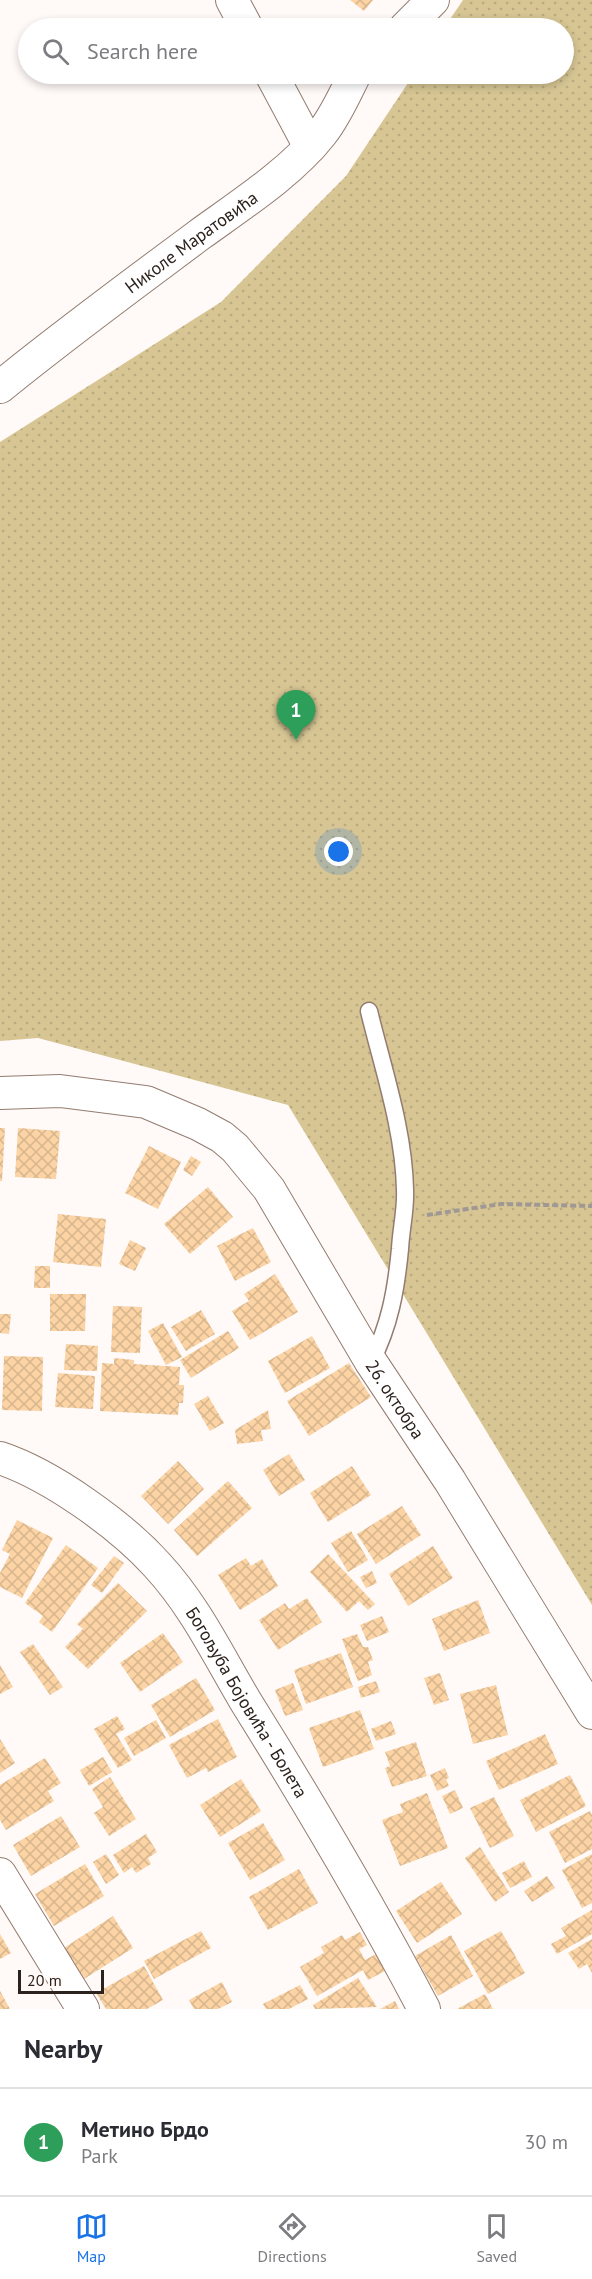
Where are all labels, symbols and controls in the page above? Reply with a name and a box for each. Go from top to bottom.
search box [18,18,574,84]
icon: search [39,35,72,68]
text: Search here [87,37,198,65]
street label: Николе Маратовића [120,186,262,298]
pin: 1 [276,690,316,740]
your location [324,837,353,866]
street label: 26. октобра [361,1355,430,1443]
street label: Богољуба Бојовића - Болета [181,1602,313,1802]
scale bar [18,1967,104,1994]
text: 20 m [27,1970,62,1990]
text: Nearby [24,2032,102,2065]
text: Метино Брдо [81,2115,209,2143]
text: 1 [38,2129,49,2155]
text: 30 m [525,2129,568,2155]
text: Park [81,2143,118,2169]
tab: Map [75,2210,108,2266]
tab: Directions [258,2210,327,2266]
tab: Saved [476,2210,517,2266]

